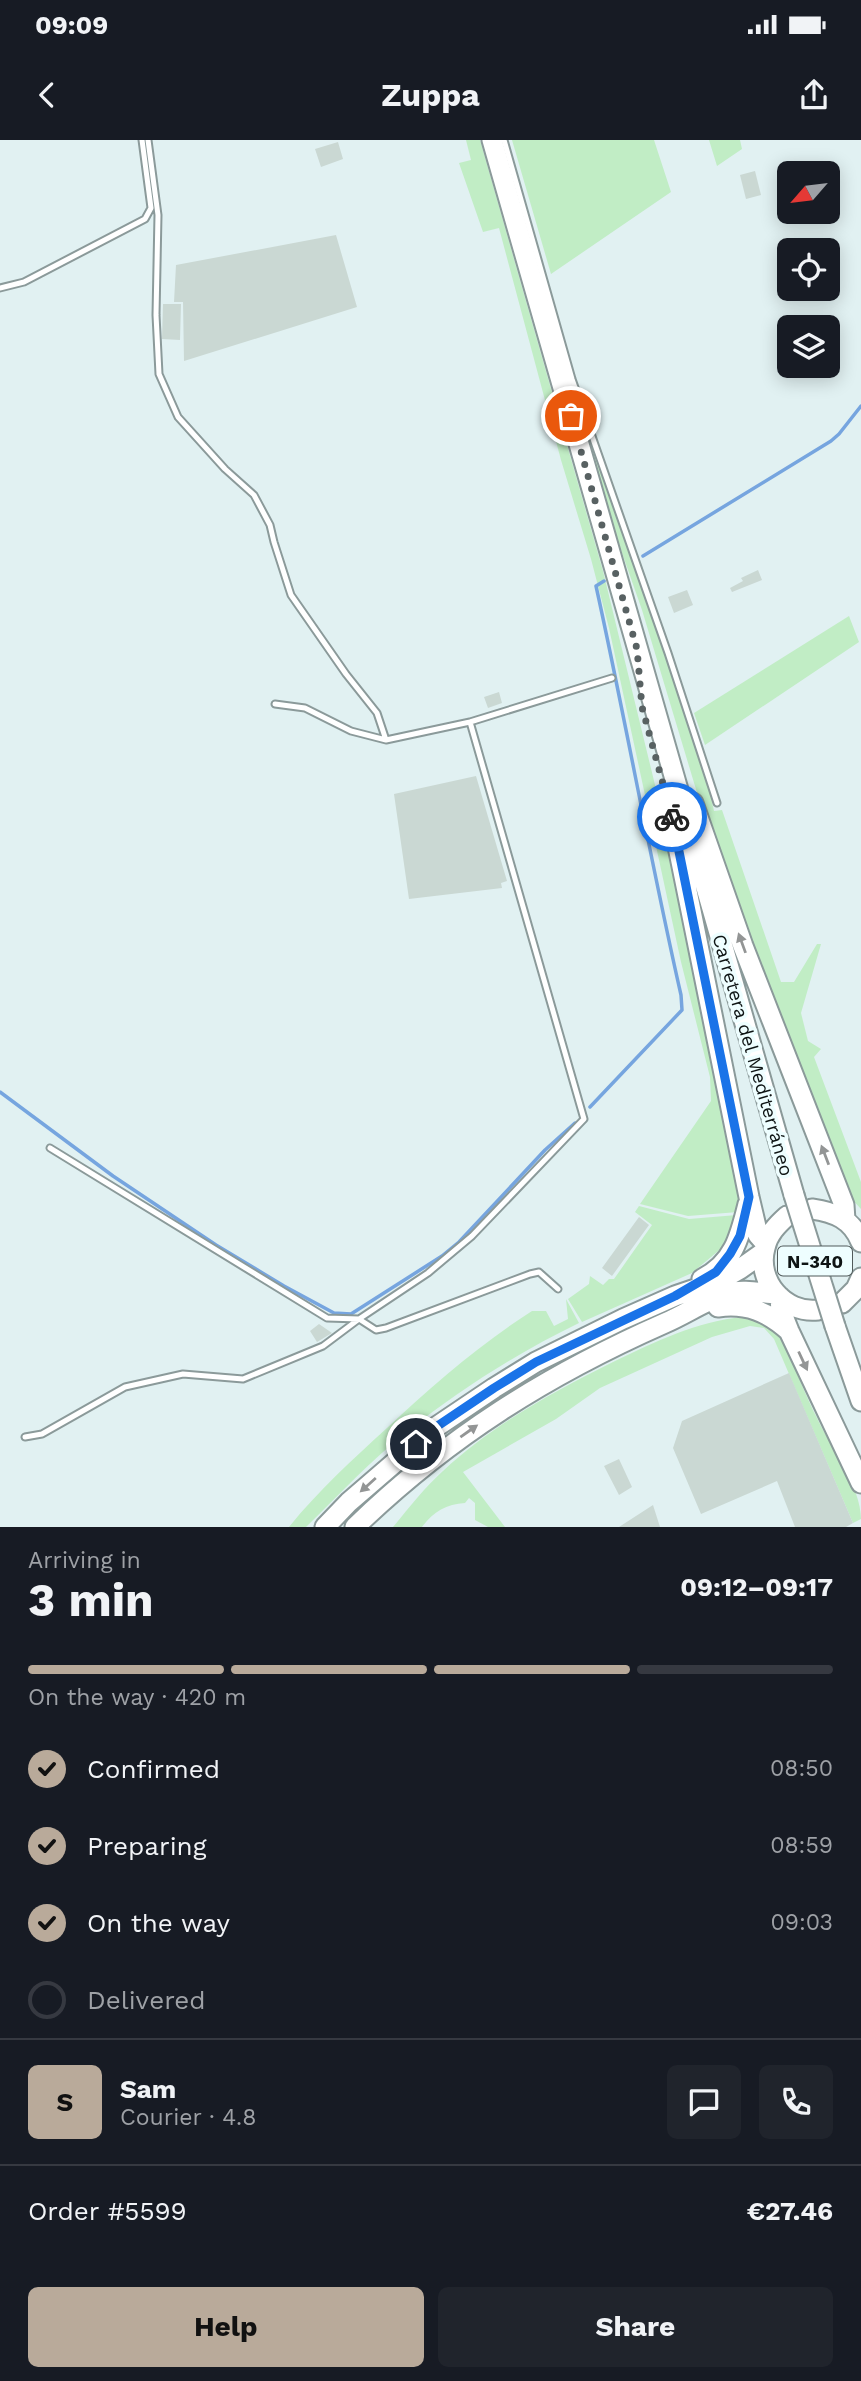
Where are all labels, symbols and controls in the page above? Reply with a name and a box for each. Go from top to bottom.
text: 09:09 [35,10,108,40]
icon: back [28,76,66,114]
text: Zuppa [381,76,480,114]
icon: share [795,76,833,114]
north arrow [777,161,840,224]
map controls [777,161,840,378]
button: locate [777,238,840,301]
button: layers [777,315,840,378]
pin [541,386,601,446]
icon: bag [552,397,590,435]
courier [637,782,707,852]
icon: bike [653,798,691,836]
street label: Carretera del Mediterráneo [707,931,799,1179]
one-way arrow [737,933,748,954]
one-way arrow [819,1145,830,1166]
road number: N-340 [778,1246,852,1276]
one-way arrow [798,1351,809,1371]
pin [386,1414,446,1474]
one-way arrow [460,1424,478,1438]
icon: home [397,1425,435,1463]
one-way arrow [360,1477,377,1493]
text: Arriving in [28,1547,141,1574]
text: 09:12–09:17 [680,1572,833,1602]
text: 3 min [28,1573,154,1627]
text: On the way · 420 m [28,1684,246,1711]
icon: check [28,1750,66,1788]
text: Confirmed [87,1754,220,1784]
text: 08:50 [770,1755,833,1782]
icon: check [28,1827,66,1865]
text: Preparing [87,1831,207,1861]
text: 08:59 [770,1832,833,1859]
icon: check [28,1904,66,1942]
text: On the way [87,1908,230,1938]
text: 09:03 [770,1909,833,1936]
text: Delivered [87,1985,206,2015]
button: chat [667,2065,741,2139]
button: phone [759,2065,833,2139]
text: Sam [120,2074,176,2104]
text: S [57,2087,73,2117]
text: Courier · 4.8 [120,2104,256,2131]
text: Order #5599 [28,2196,187,2226]
text: €27.46 [747,2196,833,2226]
button: Help [28,2287,424,2367]
button: Share [438,2287,833,2367]

